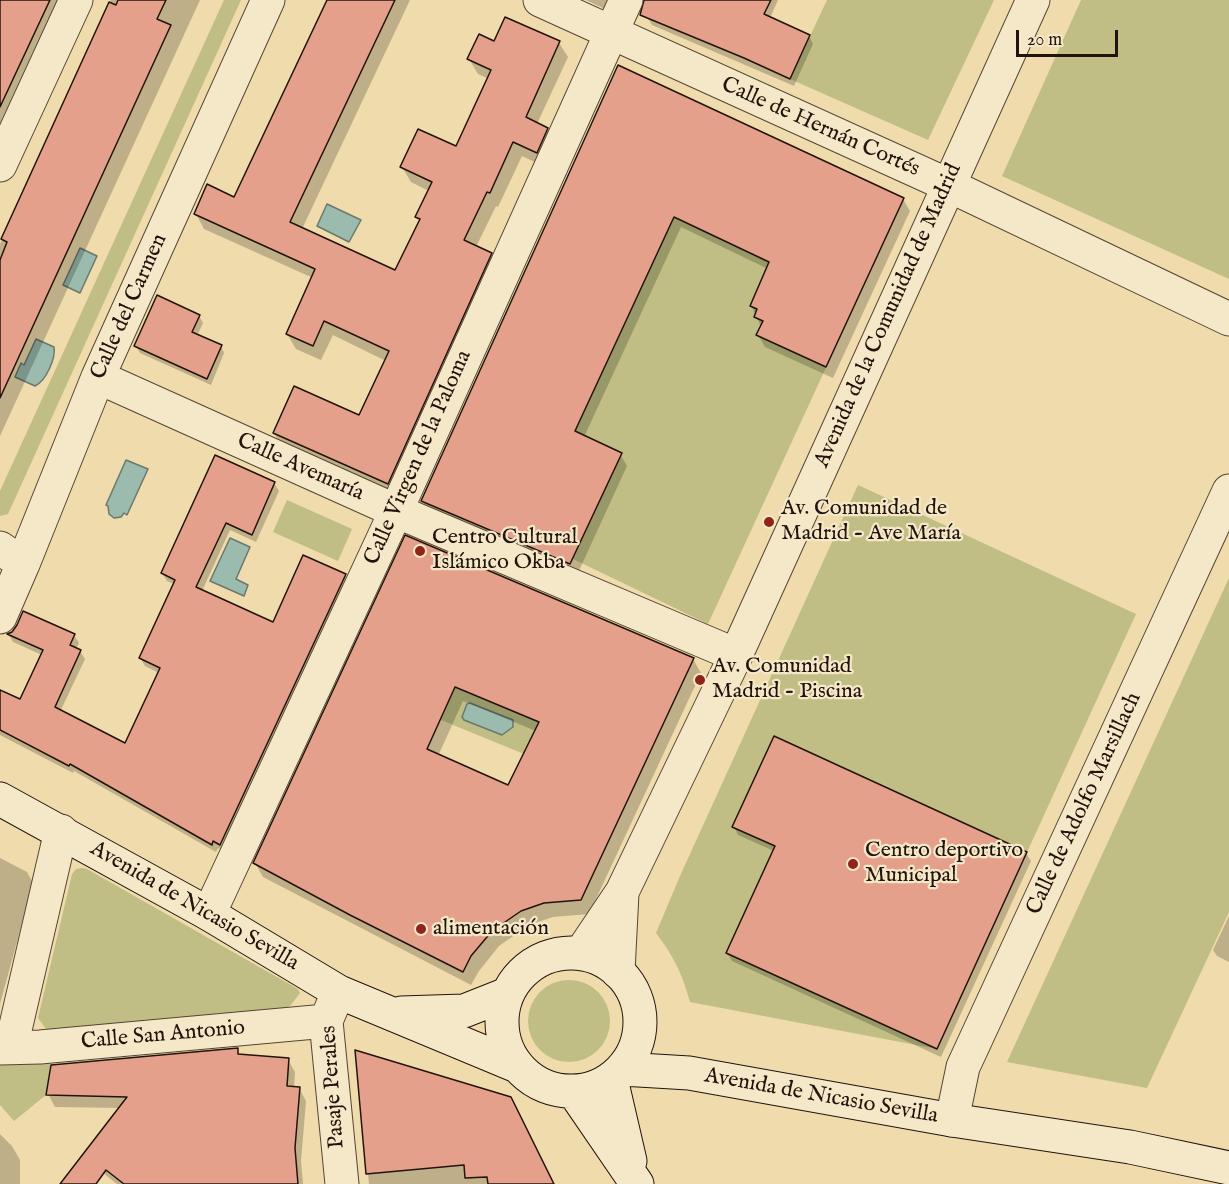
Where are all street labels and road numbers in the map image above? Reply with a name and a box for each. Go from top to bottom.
street label: Calle de Hernán Cortés [717,72,923,184]
street label: Avenida de la Comunidad de Madrid [810,160,968,472]
street label: Calle del Carmen [86,230,174,384]
street label: Calle Virgen de la Paloma [360,347,478,569]
street label: Calle Avemaría [232,428,368,508]
street label: Calle de Adolfo Marsillach [1022,689,1148,919]
street label: Avenida de Nicasio Sevilla [85,836,303,978]
street label: Calle San Antonio [80,1016,246,1056]
street label: Pasaje Perales [317,1025,351,1149]
street label: Avenida de Nicasio Sevilla [702,1063,940,1131]

